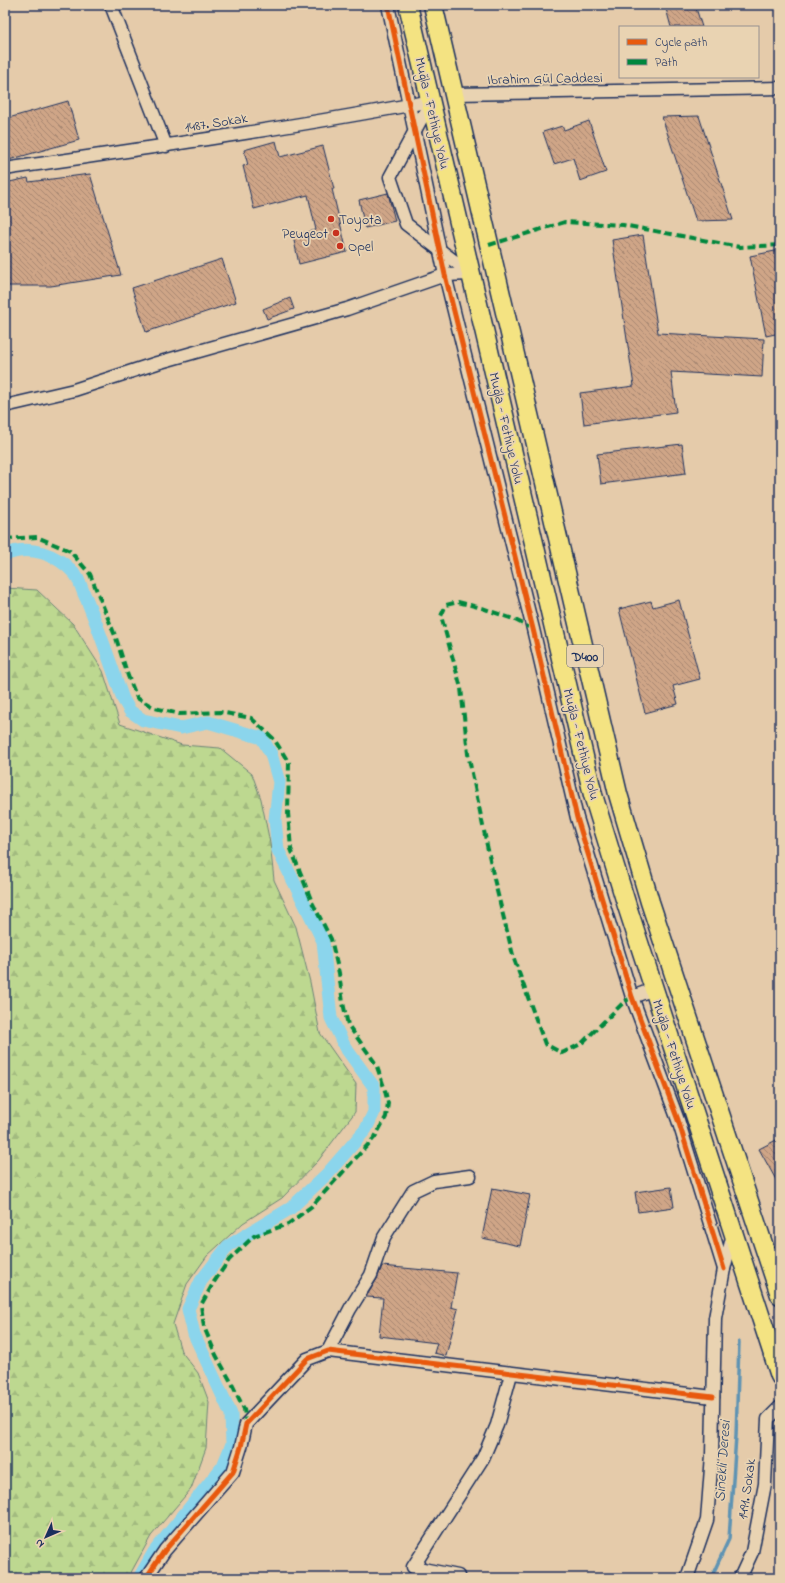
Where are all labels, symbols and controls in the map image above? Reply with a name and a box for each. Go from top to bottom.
legend [619,26,759,78]
text: Cycle path [655,34,707,53]
text: Path [655,54,678,72]
street label: Muğla - Fethiye Yolu [407,55,455,172]
street label: Ibrahim Gül Caddesi [487,68,603,91]
street label: 1487. Sokak [183,108,250,139]
place label: Toyota [339,210,382,232]
marker: Toyota [326,214,336,224]
place label: Peugeot [282,224,328,246]
marker: Peugeot [331,228,341,238]
place label: Opel [348,237,373,258]
marker: Opel [335,241,345,251]
street label: Muğla - Fethiye Yolu [481,370,529,487]
road number: D400 [567,645,603,667]
street label: Muğla - Fethiye Yolu [556,686,605,803]
street label: Muğla - Fethiye Yolu [645,997,701,1112]
water label: Sinekli Deresi [709,1418,737,1502]
street label: 1491. Sokak [733,1457,762,1521]
north arrow [26,1517,66,1557]
text: N [31,1535,48,1552]

